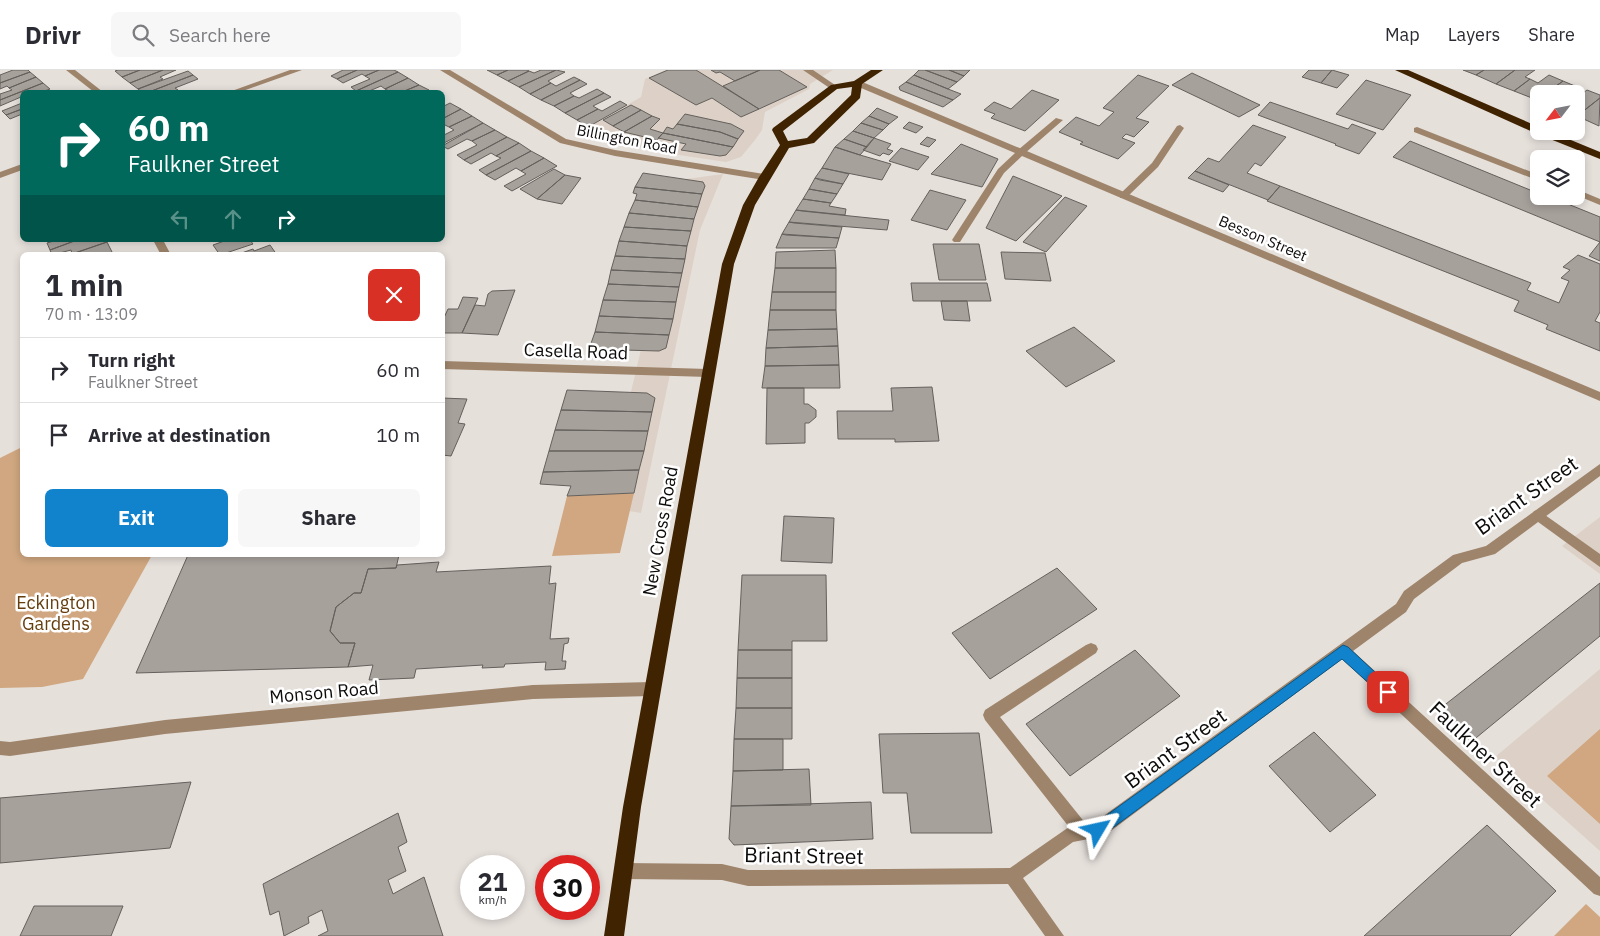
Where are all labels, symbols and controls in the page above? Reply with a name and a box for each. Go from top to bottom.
search box [111,12,461,57]
text: Drivr [25,19,81,51]
icon: search [129,21,157,49]
text: Search here [169,23,271,47]
text: Map [1385,23,1420,46]
text: Layers [1448,23,1500,46]
text: Share [1528,23,1575,46]
north arrow [1530,85,1585,140]
map controls [1530,85,1585,205]
text: 60 m [128,105,210,151]
icon: right [45,110,110,175]
street label: Billington Road [575,120,679,158]
text: Faulkner Street [128,149,279,178]
button: layers [1530,150,1585,205]
icon: left [166,205,194,233]
icon: ahead [219,205,247,233]
icon: right [272,205,300,233]
street label: Besson Street [1216,211,1310,265]
text: 1 min [45,265,123,304]
button: close [368,269,420,321]
text: 70 m · 13:09 [45,304,138,324]
street label: Casella Road [523,338,629,364]
text: Turn right [88,348,175,372]
icon: right [45,356,73,384]
text: 60 m [376,358,420,382]
text: Faulkner Street [88,372,198,392]
icon: arrive [45,421,73,449]
text: Arrive at destination [88,423,271,447]
text: 10 m [376,423,420,447]
street label: Briant Street [1469,449,1583,541]
street label: New Cross Road [637,464,683,598]
button: Exit [45,489,228,547]
button: Share [238,489,420,547]
park label: Eckington Gardens [16,591,96,635]
pin [1367,671,1409,713]
street label: Monson Road [268,676,380,708]
icon: arrive [1374,678,1402,706]
street label: Faulkner Street [1424,694,1548,814]
street label: Briant Street [1118,701,1232,795]
position arrow [1071,803,1123,855]
street label: Briant Street [744,840,864,870]
speed limit sign: 30 [535,855,600,920]
text: 21 [477,865,508,898]
text: km/h [478,892,507,907]

